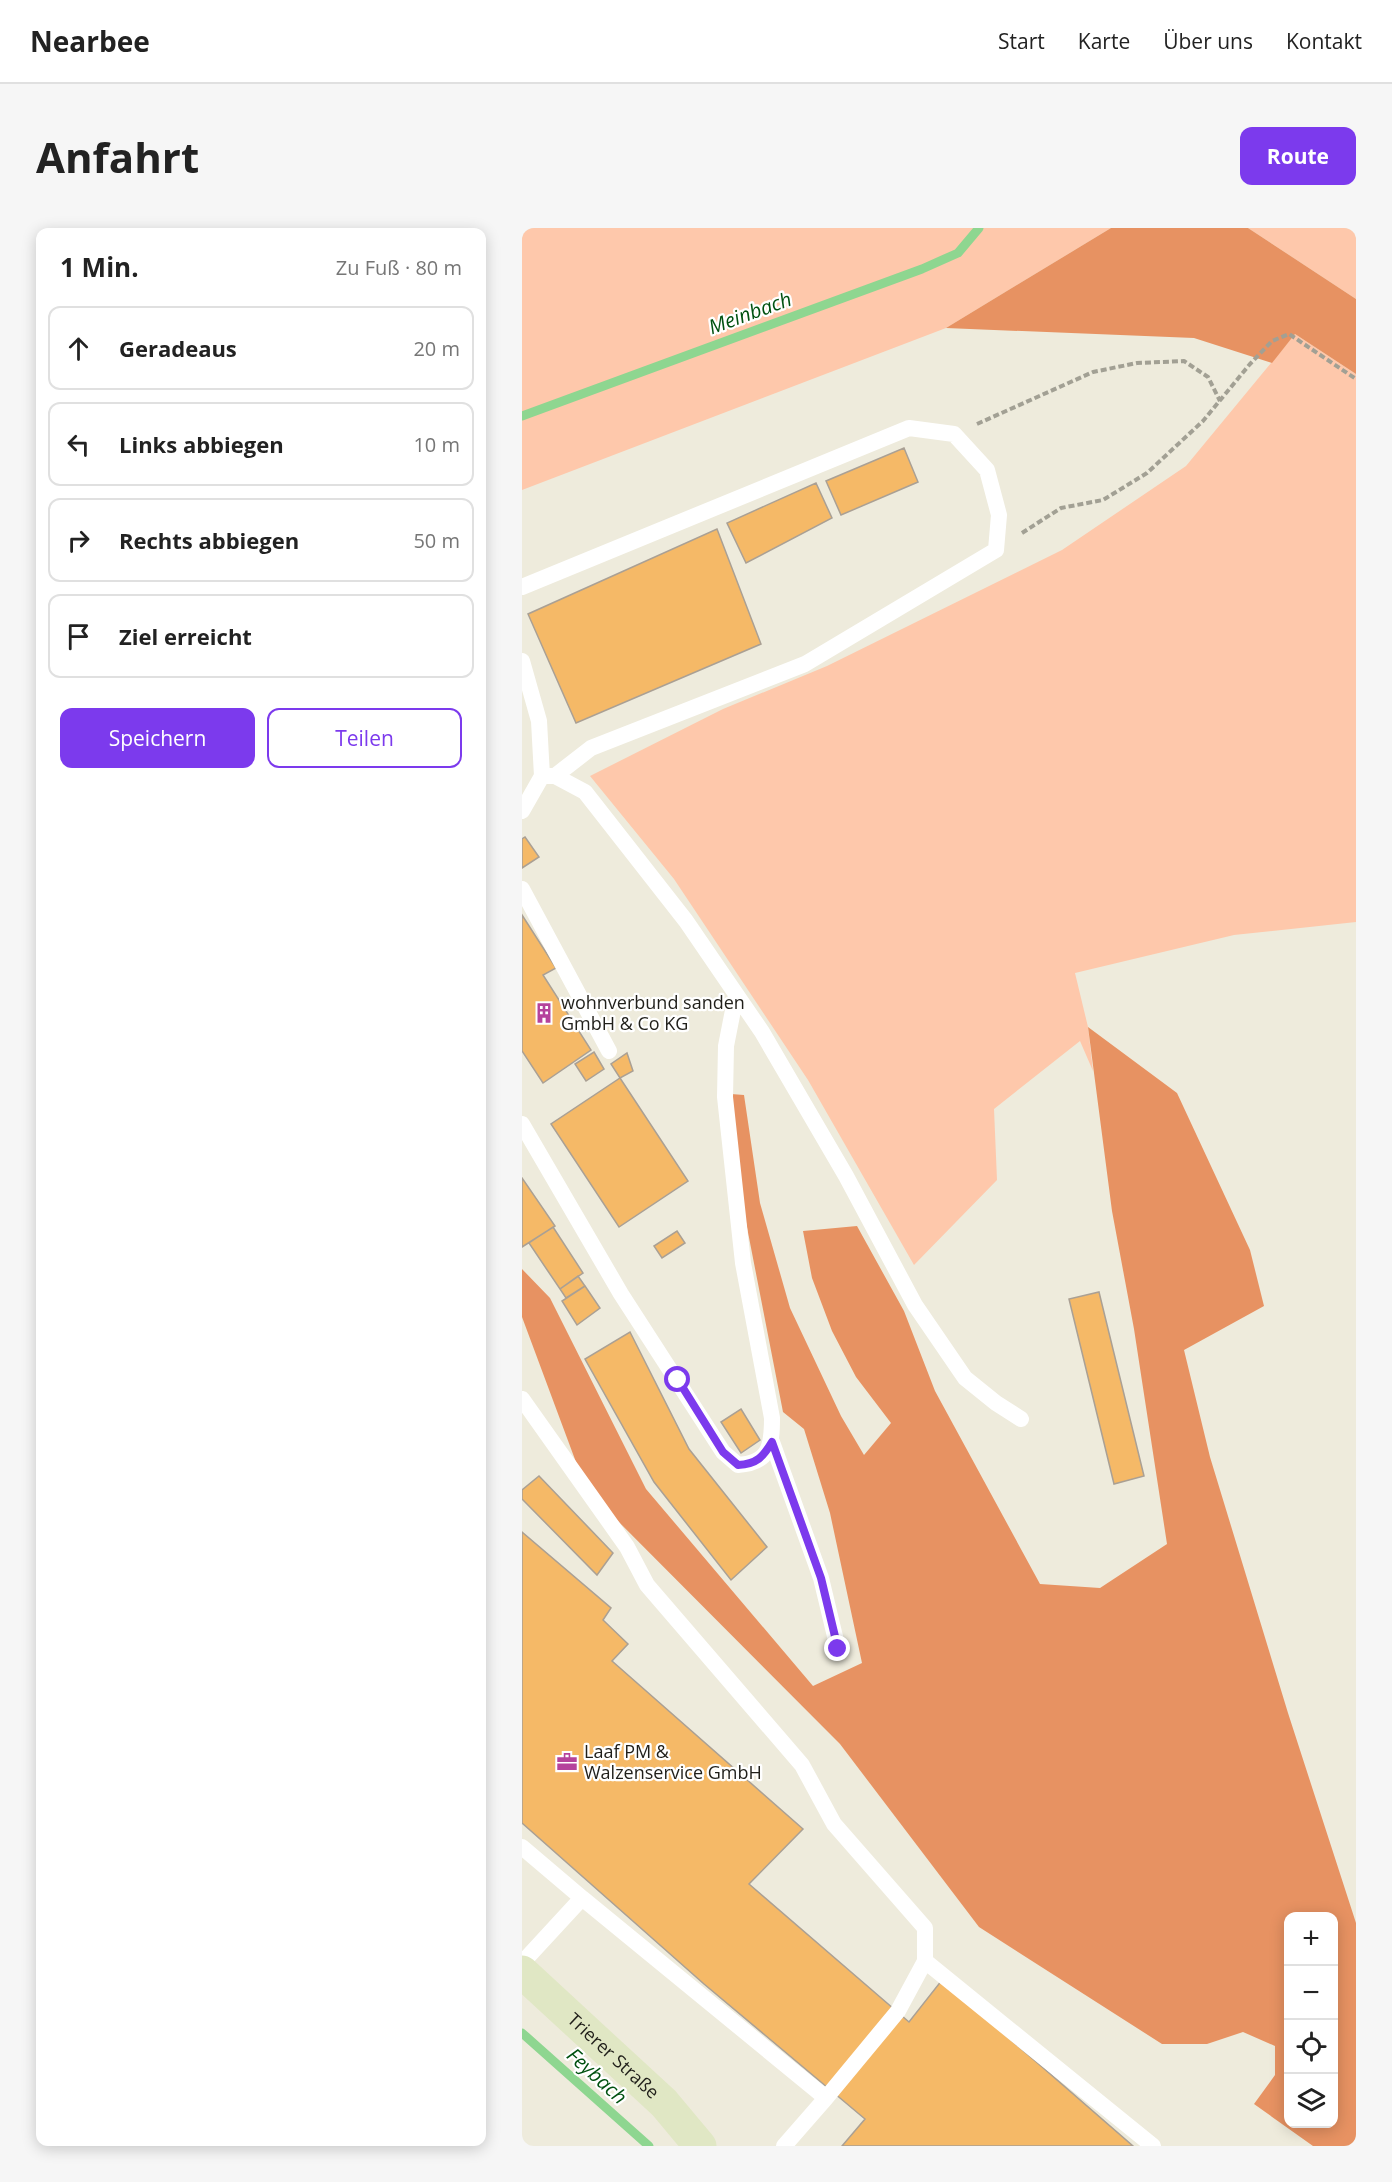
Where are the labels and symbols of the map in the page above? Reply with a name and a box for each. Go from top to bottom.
water label: Meinbach [704,285,795,340]
place label: wohnverbund sanden GmbH & Co KG [561,990,745,1035]
building icon: wohnverbund sanden GmbH & Co KG [532,1001,556,1025]
route start [664,1366,690,1392]
route end [824,1635,850,1661]
place label: Laaf PM & Walzenservice GmbH [584,1739,762,1784]
office icon: Laaf PM & Walzenservice GmbH [555,1750,579,1774]
street label: Trierer Straße [563,2007,665,2104]
water label: Feybach [561,2041,633,2110]

